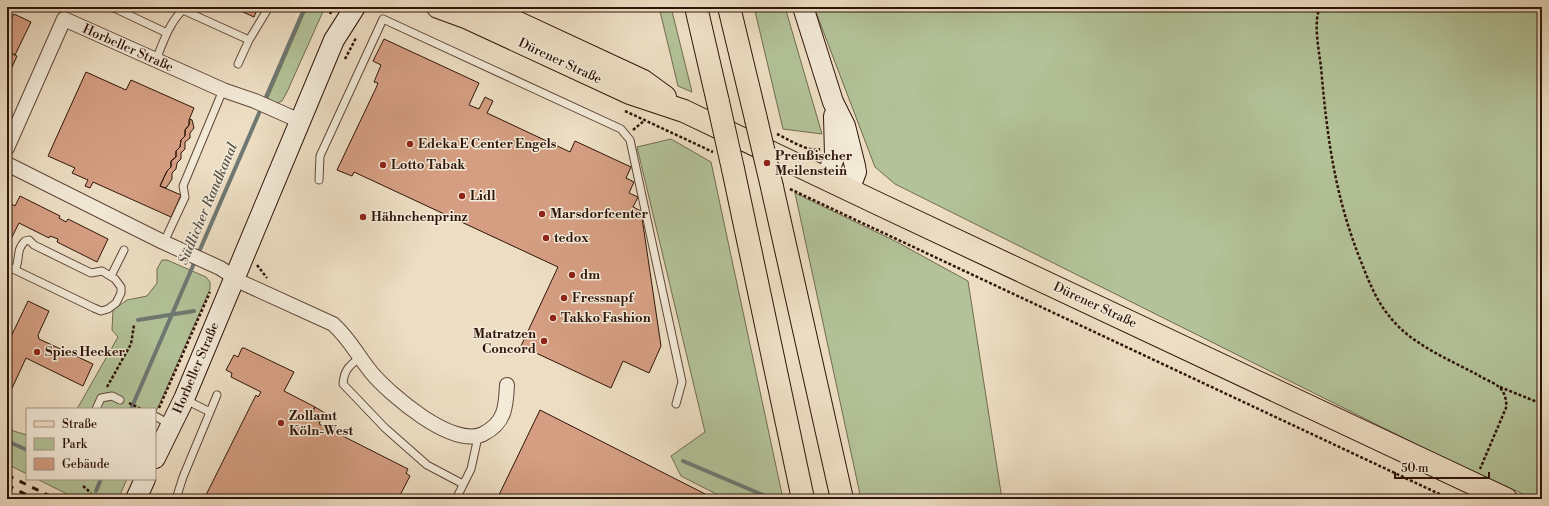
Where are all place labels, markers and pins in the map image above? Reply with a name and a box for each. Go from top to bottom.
place label: Edeka E Center Engels [418,136,557,152]
marker: Edeka E Center Engels [405,139,415,149]
place label: Preußischer Meilenstein [775,148,853,179]
place label: Lotto Tabak [391,157,466,173]
marker: Preußischer Meilenstein [762,158,772,168]
marker: Lotto Tabak [378,160,388,170]
place label: Lidl [470,188,496,204]
marker: Lidl [457,191,467,201]
place label: Marsdorfcenter [550,206,649,222]
place label: Hähnchenprinz [371,209,468,225]
marker: Marsdorfcenter [537,209,547,219]
marker: Hähnchenprinz [358,212,368,222]
place label: tedox [554,230,589,246]
marker: tedox [541,233,551,243]
place label: dm [580,267,600,283]
marker: dm [567,270,577,280]
place label: Fressnapf [572,290,634,306]
marker: Fressnapf [559,293,569,303]
place label: Takko Fashion [561,310,651,326]
marker: Takko Fashion [548,313,558,323]
place label: Matratzen Concord [473,326,536,357]
marker: Matratzen Concord [539,336,549,346]
place label: Spies Hecker [45,344,126,360]
marker: Spies Hecker [32,347,42,357]
place label: Zollamt Köln-West [289,408,353,439]
marker: Zollamt Köln-West [276,418,286,428]

